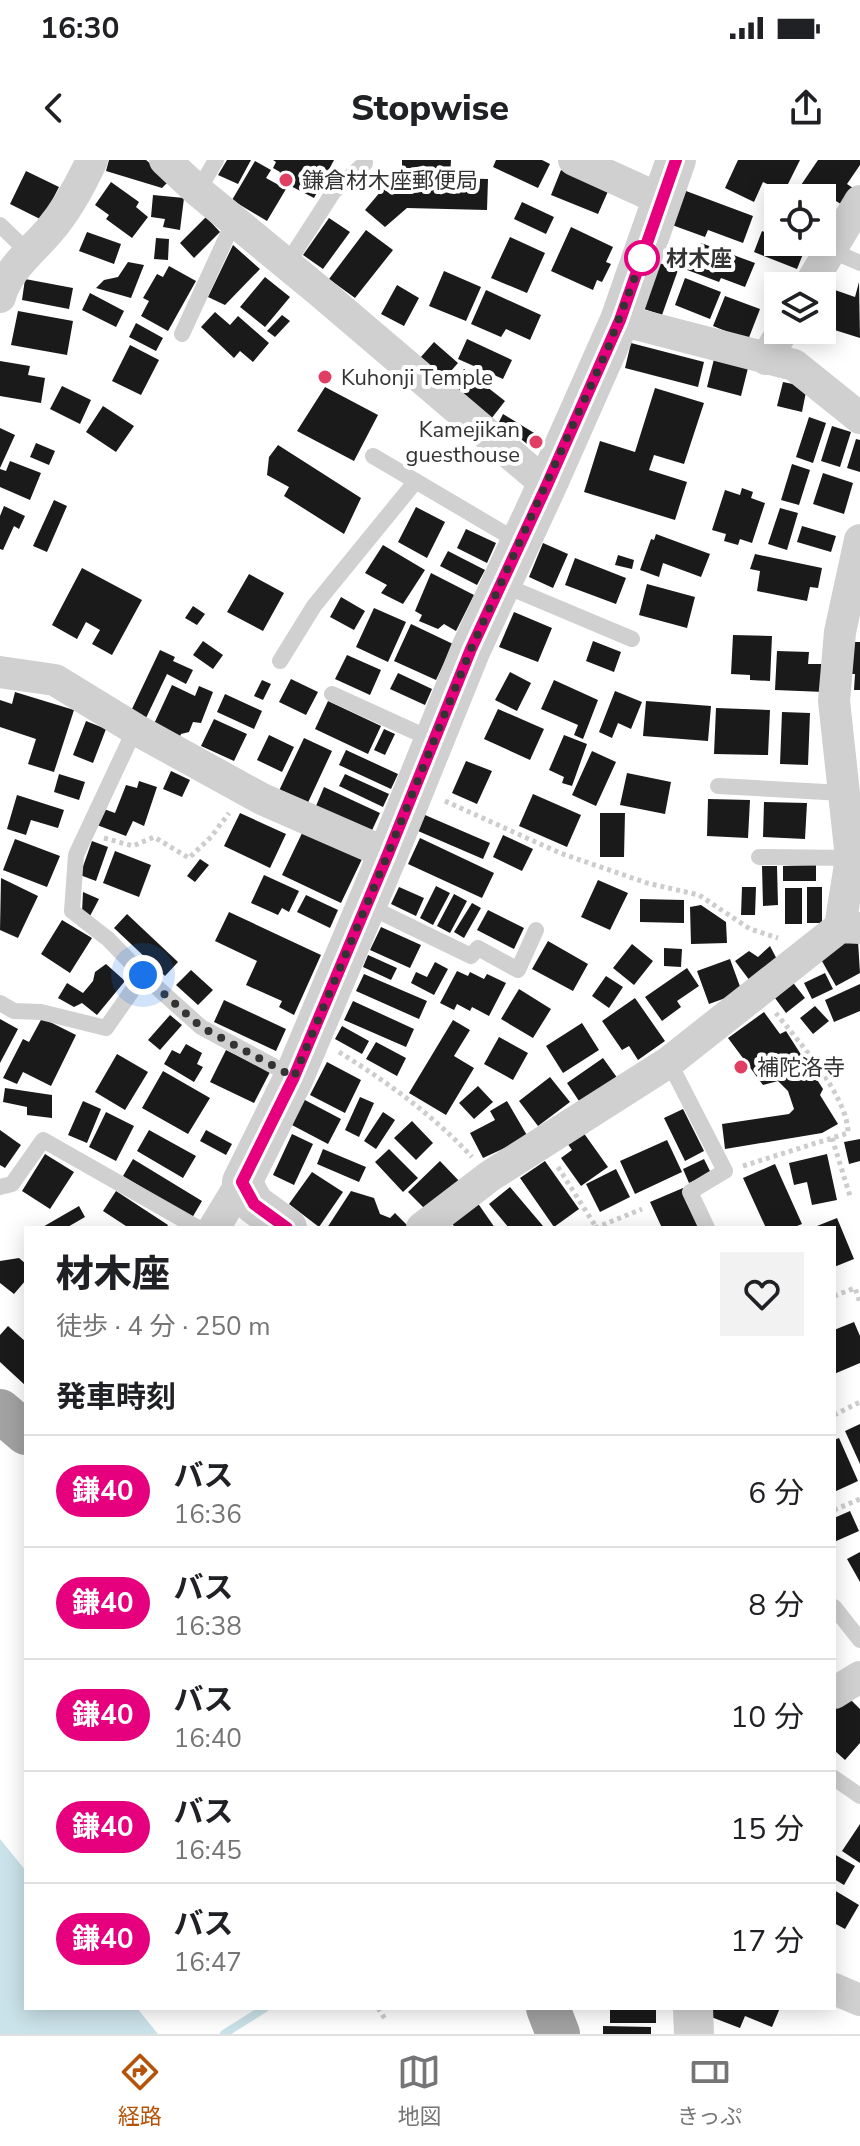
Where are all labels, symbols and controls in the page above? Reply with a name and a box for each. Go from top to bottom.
text: 16:30 [40,8,119,49]
text: Stopwise [351,84,509,133]
icon: back [32,86,76,130]
icon: share [784,86,828,130]
place label: 鎌倉材木座郵便局 [302,166,478,196]
marker: 鎌倉材木座郵便局 [277,171,295,189]
map controls [764,184,836,344]
button: locate [764,184,836,256]
marker: 材木座 [625,241,659,275]
place label: 材木座 [666,244,732,274]
button: layers [764,272,836,344]
place label: Kuhonji Temple [341,363,493,393]
marker: Kuhonji Temple [316,368,334,386]
place label: Kamejikan guesthouse [406,415,520,470]
marker: Kamejikan guesthouse [527,433,545,451]
your location [123,955,163,995]
place label: 補陀洛寺 [757,1053,845,1083]
marker: 補陀洛寺 [732,1058,750,1076]
text: 材木座 [56,1249,170,1300]
button: heart [720,1252,804,1336]
text: 徒歩 · 4 分 · 250 m [56,1309,271,1344]
text: 発車時刻 [56,1377,176,1418]
text: バス [174,1456,234,1497]
text: 鎌40 [72,1472,134,1510]
text: 6 分 [748,1473,804,1514]
text: 16:36 [174,1497,242,1532]
text: バス [174,1568,234,1609]
text: 鎌40 [72,1584,134,1622]
text: 8 分 [748,1585,804,1626]
text: 16:38 [174,1609,242,1644]
text: バス [174,1680,234,1721]
text: 鎌40 [72,1696,134,1734]
text: 10 分 [730,1697,804,1738]
text: 16:40 [174,1721,242,1756]
text: バス [174,1792,234,1833]
text: 鎌40 [72,1808,134,1846]
text: 15 分 [730,1809,804,1850]
text: 16:45 [174,1833,242,1868]
text: バス [174,1904,234,1945]
text: 鎌40 [72,1920,134,1958]
text: 17 分 [730,1921,804,1962]
text: 16:47 [174,1945,242,1980]
tab: 経路 [118,2050,162,2132]
tab: 地図 [397,2050,441,2132]
tab: きっぷ [677,2050,742,2132]

